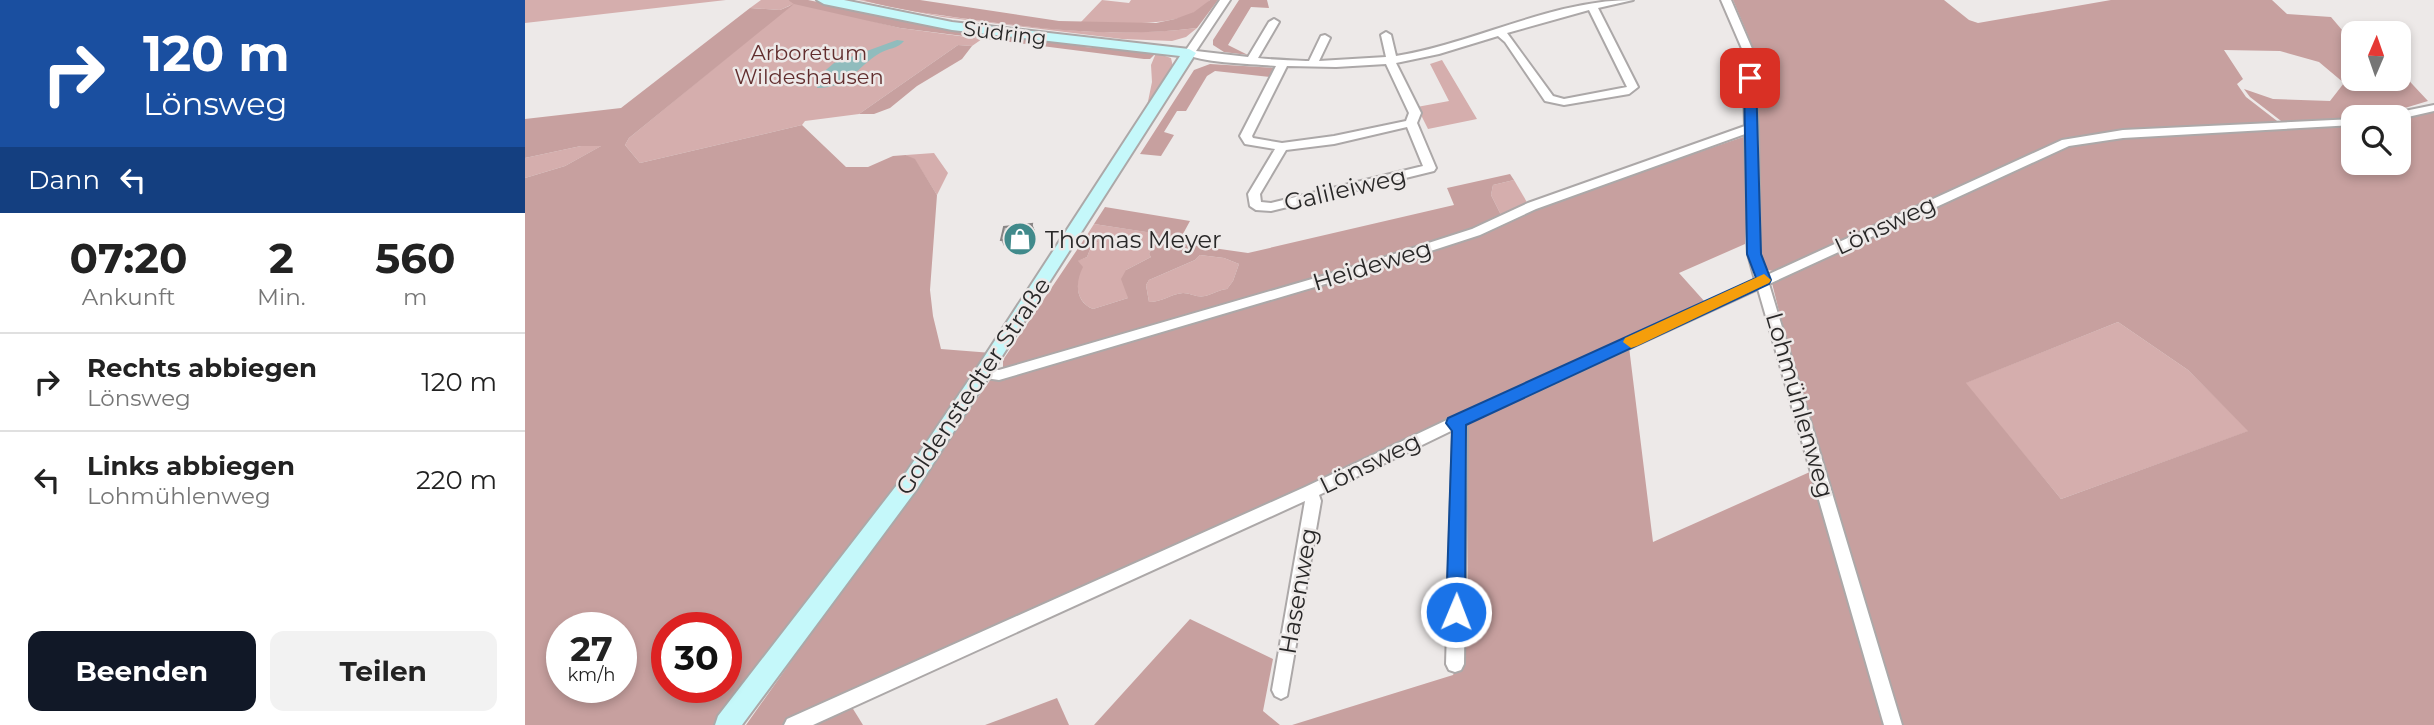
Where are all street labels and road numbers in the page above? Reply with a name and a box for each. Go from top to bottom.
street label: Südring [962,15,1048,51]
street label: Galileiweg [1281,161,1409,217]
street label: Lönsweg [1830,189,1940,261]
street label: Heideweg [1309,233,1435,297]
street label: Goldenstedter Straße [889,272,1057,500]
street label: Lohmühlenweg [1760,309,1840,501]
street label: Lönsweg [1315,426,1425,500]
street label: Hasenweg [1273,526,1323,656]

